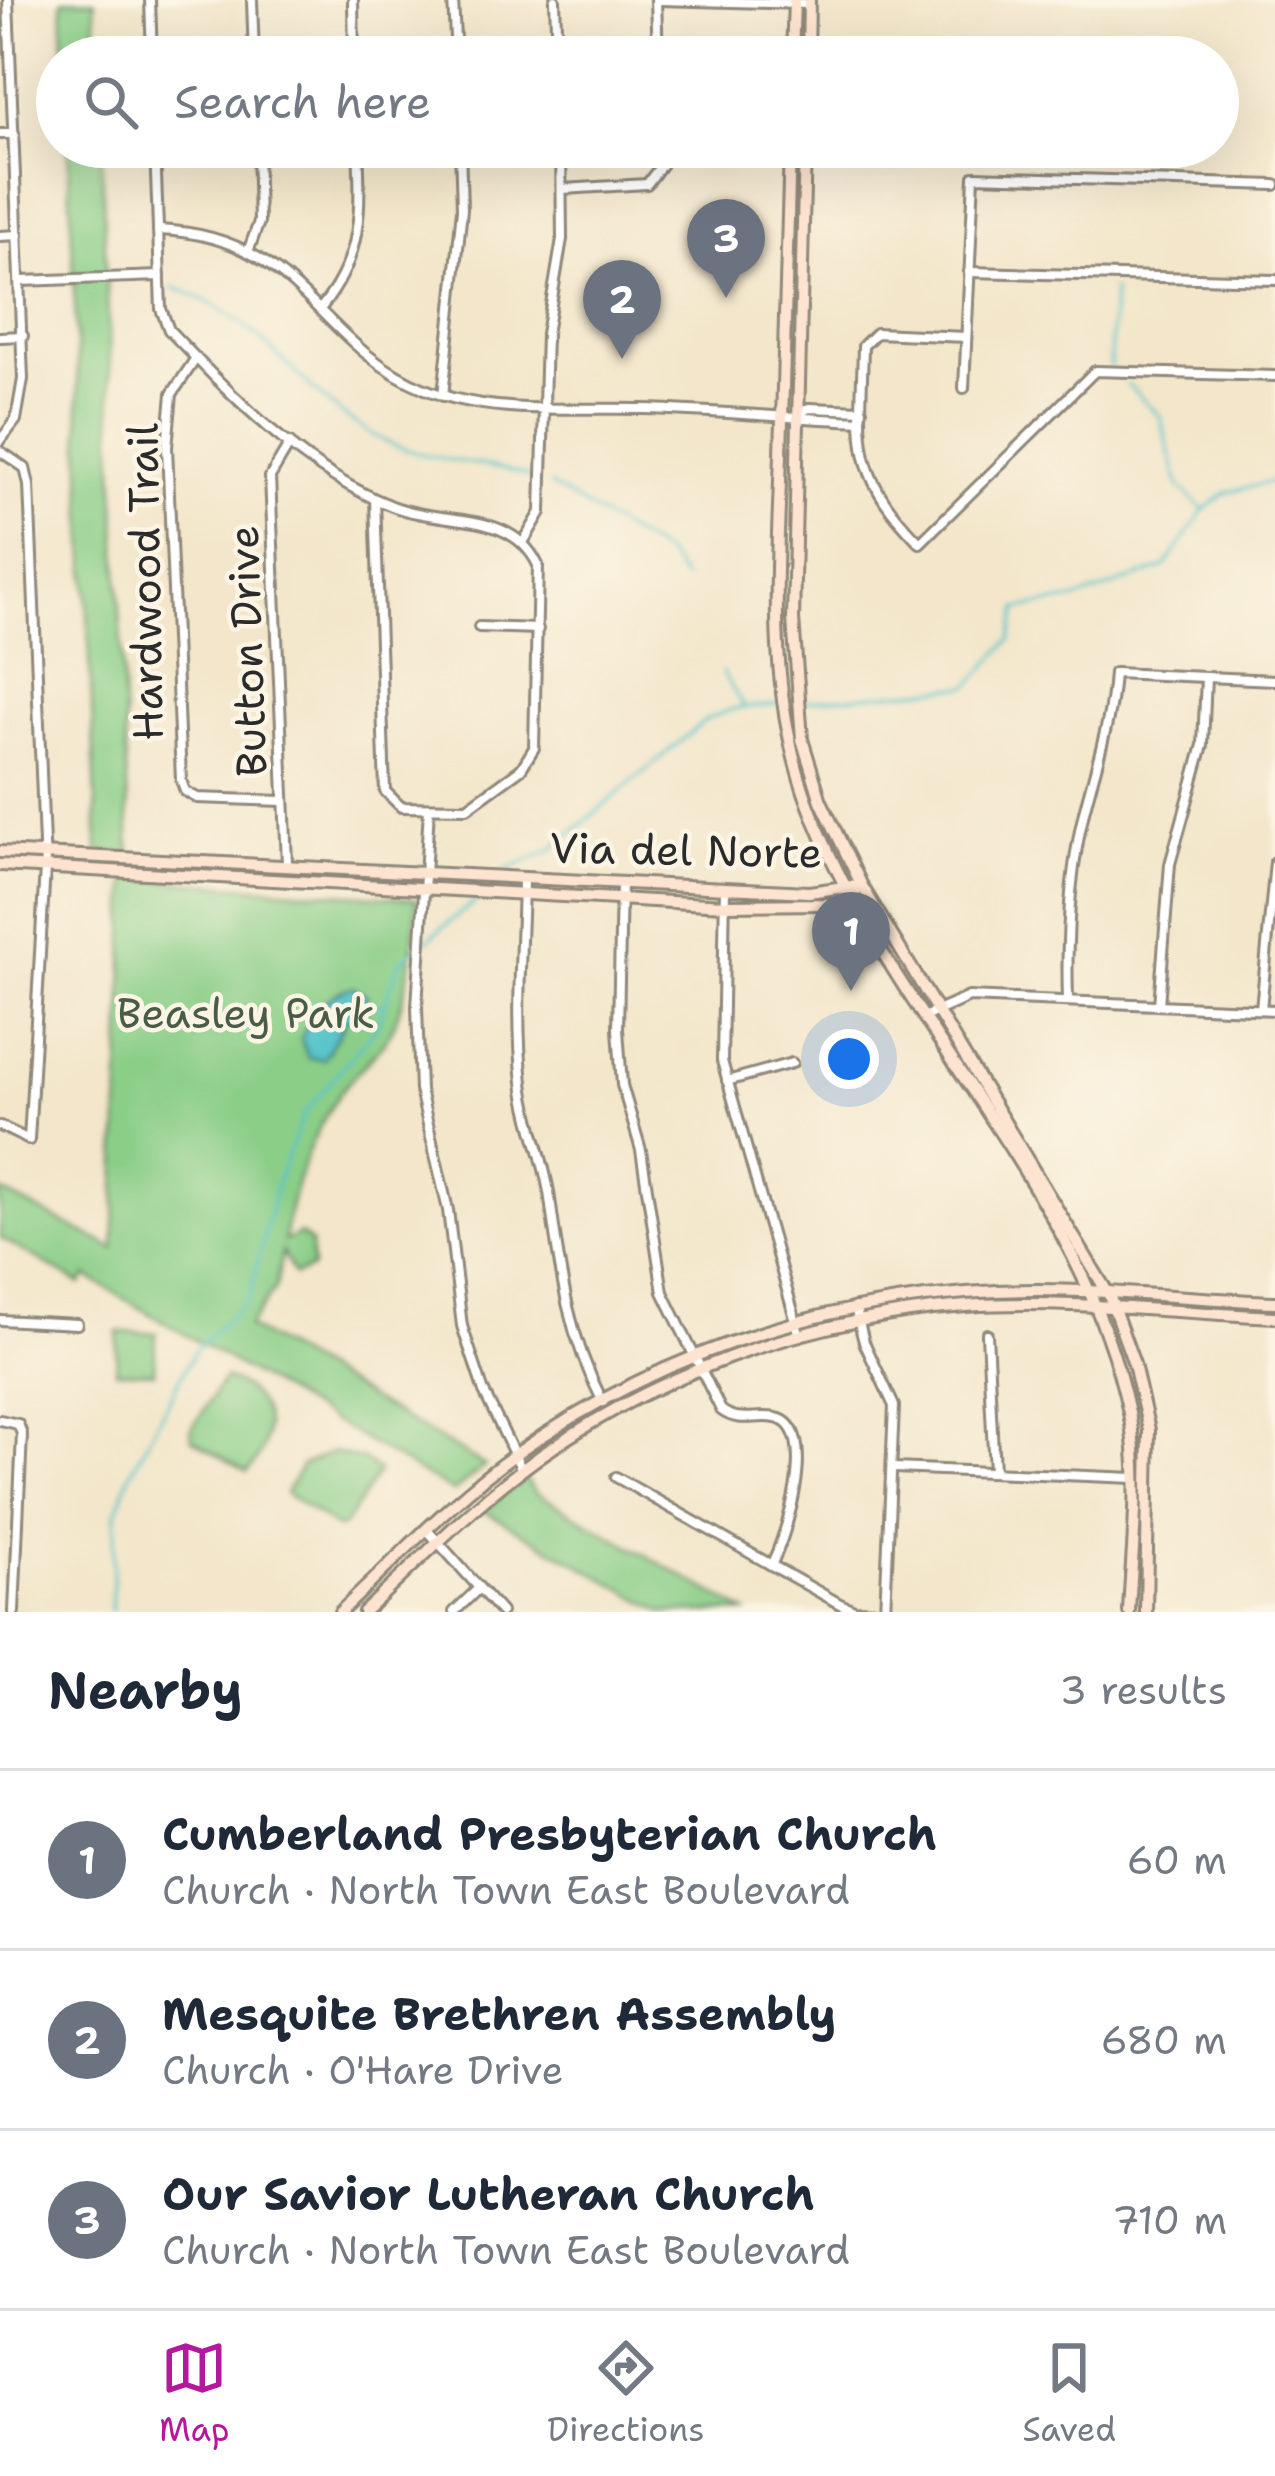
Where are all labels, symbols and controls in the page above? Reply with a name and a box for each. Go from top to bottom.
search box [36,36,1239,168]
icon: search [78,69,144,135]
text: Search here [174,72,431,132]
pin: 3 [687,199,765,298]
pin: 2 [583,260,661,359]
street label: Hardwood Trail [114,422,176,741]
street label: Button Drive [215,524,279,778]
street label: Via del Norte [549,820,823,880]
pin: 1 [812,892,890,991]
park label: Beasley Park [117,985,375,1041]
your location [819,1029,879,1089]
text: Nearby [48,1656,243,1724]
text: 3 results [1060,1664,1227,1716]
text: Cumberland Presbyterian Church [162,1804,937,1864]
text: 1 [78,1834,96,1886]
text: 60 m [1127,1834,1227,1886]
text: Church · North Town East Boulevard [162,1864,850,1916]
text: Mesquite Brethren Assembly [162,1984,836,2044]
text: 2 [73,2014,101,2066]
text: 680 m [1101,2014,1227,2066]
text: Church · O'Hare Drive [162,2044,564,2096]
text: Our Savior Lutheran Church [162,2164,815,2224]
text: 3 [73,2194,101,2246]
text: 710 m [1112,2194,1227,2246]
text: Church · North Town East Boulevard [162,2224,850,2276]
tab: Map [159,2335,230,2452]
tab: Directions [547,2335,705,2452]
tab: Saved [1022,2335,1116,2452]

